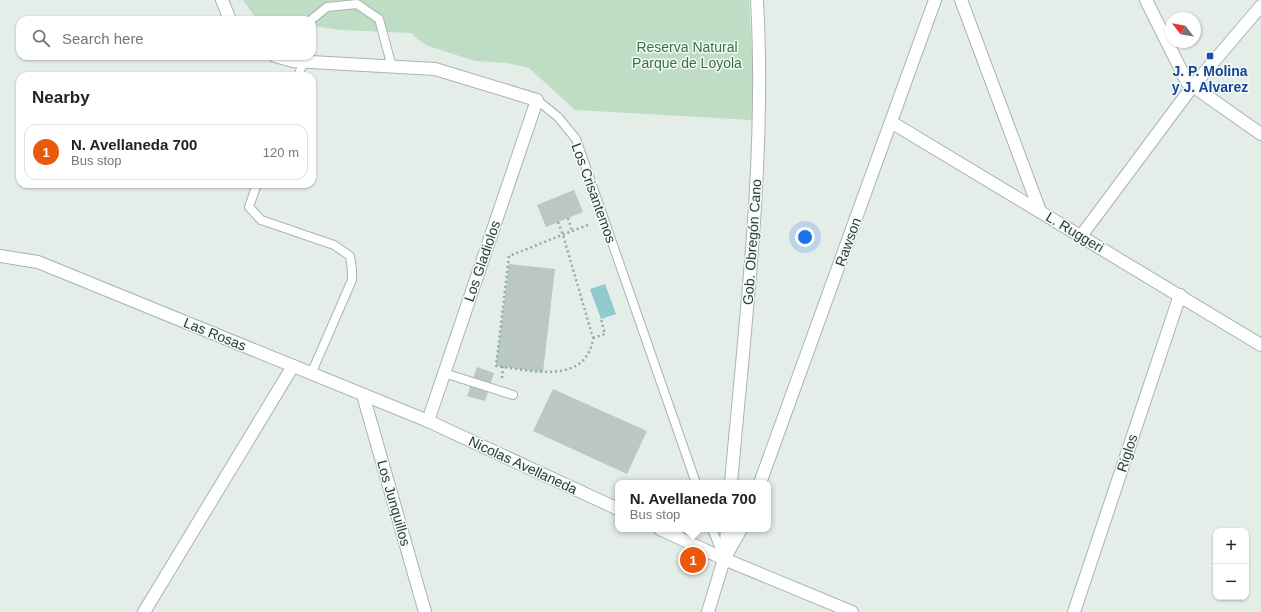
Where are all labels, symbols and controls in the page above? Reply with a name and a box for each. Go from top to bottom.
north arrow [1165,12,1201,48]
search box [16,16,316,60]
icon: search [30,27,52,49]
text: Search here [62,30,144,47]
park label: Reserva Natural Parque de Loyola [632,39,742,71]
marker: J. P. Molina y J. Alvarez [1205,51,1215,61]
place label: J. P. Molina y J. Alvarez [1172,63,1248,95]
text: Nearby [32,88,90,107]
text: N. Avellaneda 700 [71,136,197,153]
street label: Los Crisantemos [569,141,619,245]
text: 1 [42,145,50,160]
text: 120 m [263,145,299,160]
text: Bus stop [71,153,122,168]
street label: Gob. Obregón Cano [740,178,764,305]
street label: L. Ruggeri [1043,209,1107,255]
street label: Rawson [832,215,864,269]
street label: Los Gladiolos [461,218,503,304]
your location [795,227,815,247]
street label: Las Rosas [181,314,249,354]
street label: Riglos [1113,432,1141,474]
street label: Nicolas Avellaneda [466,433,580,497]
street label: Los Junquillos [374,458,414,548]
popup [615,480,771,532]
text: N. Avellaneda 700 [630,490,756,507]
text: Bus stop [630,507,680,522]
map controls [1213,528,1249,600]
button: + [1213,528,1249,564]
pin: 1 [680,545,706,575]
button: − [1213,564,1249,600]

